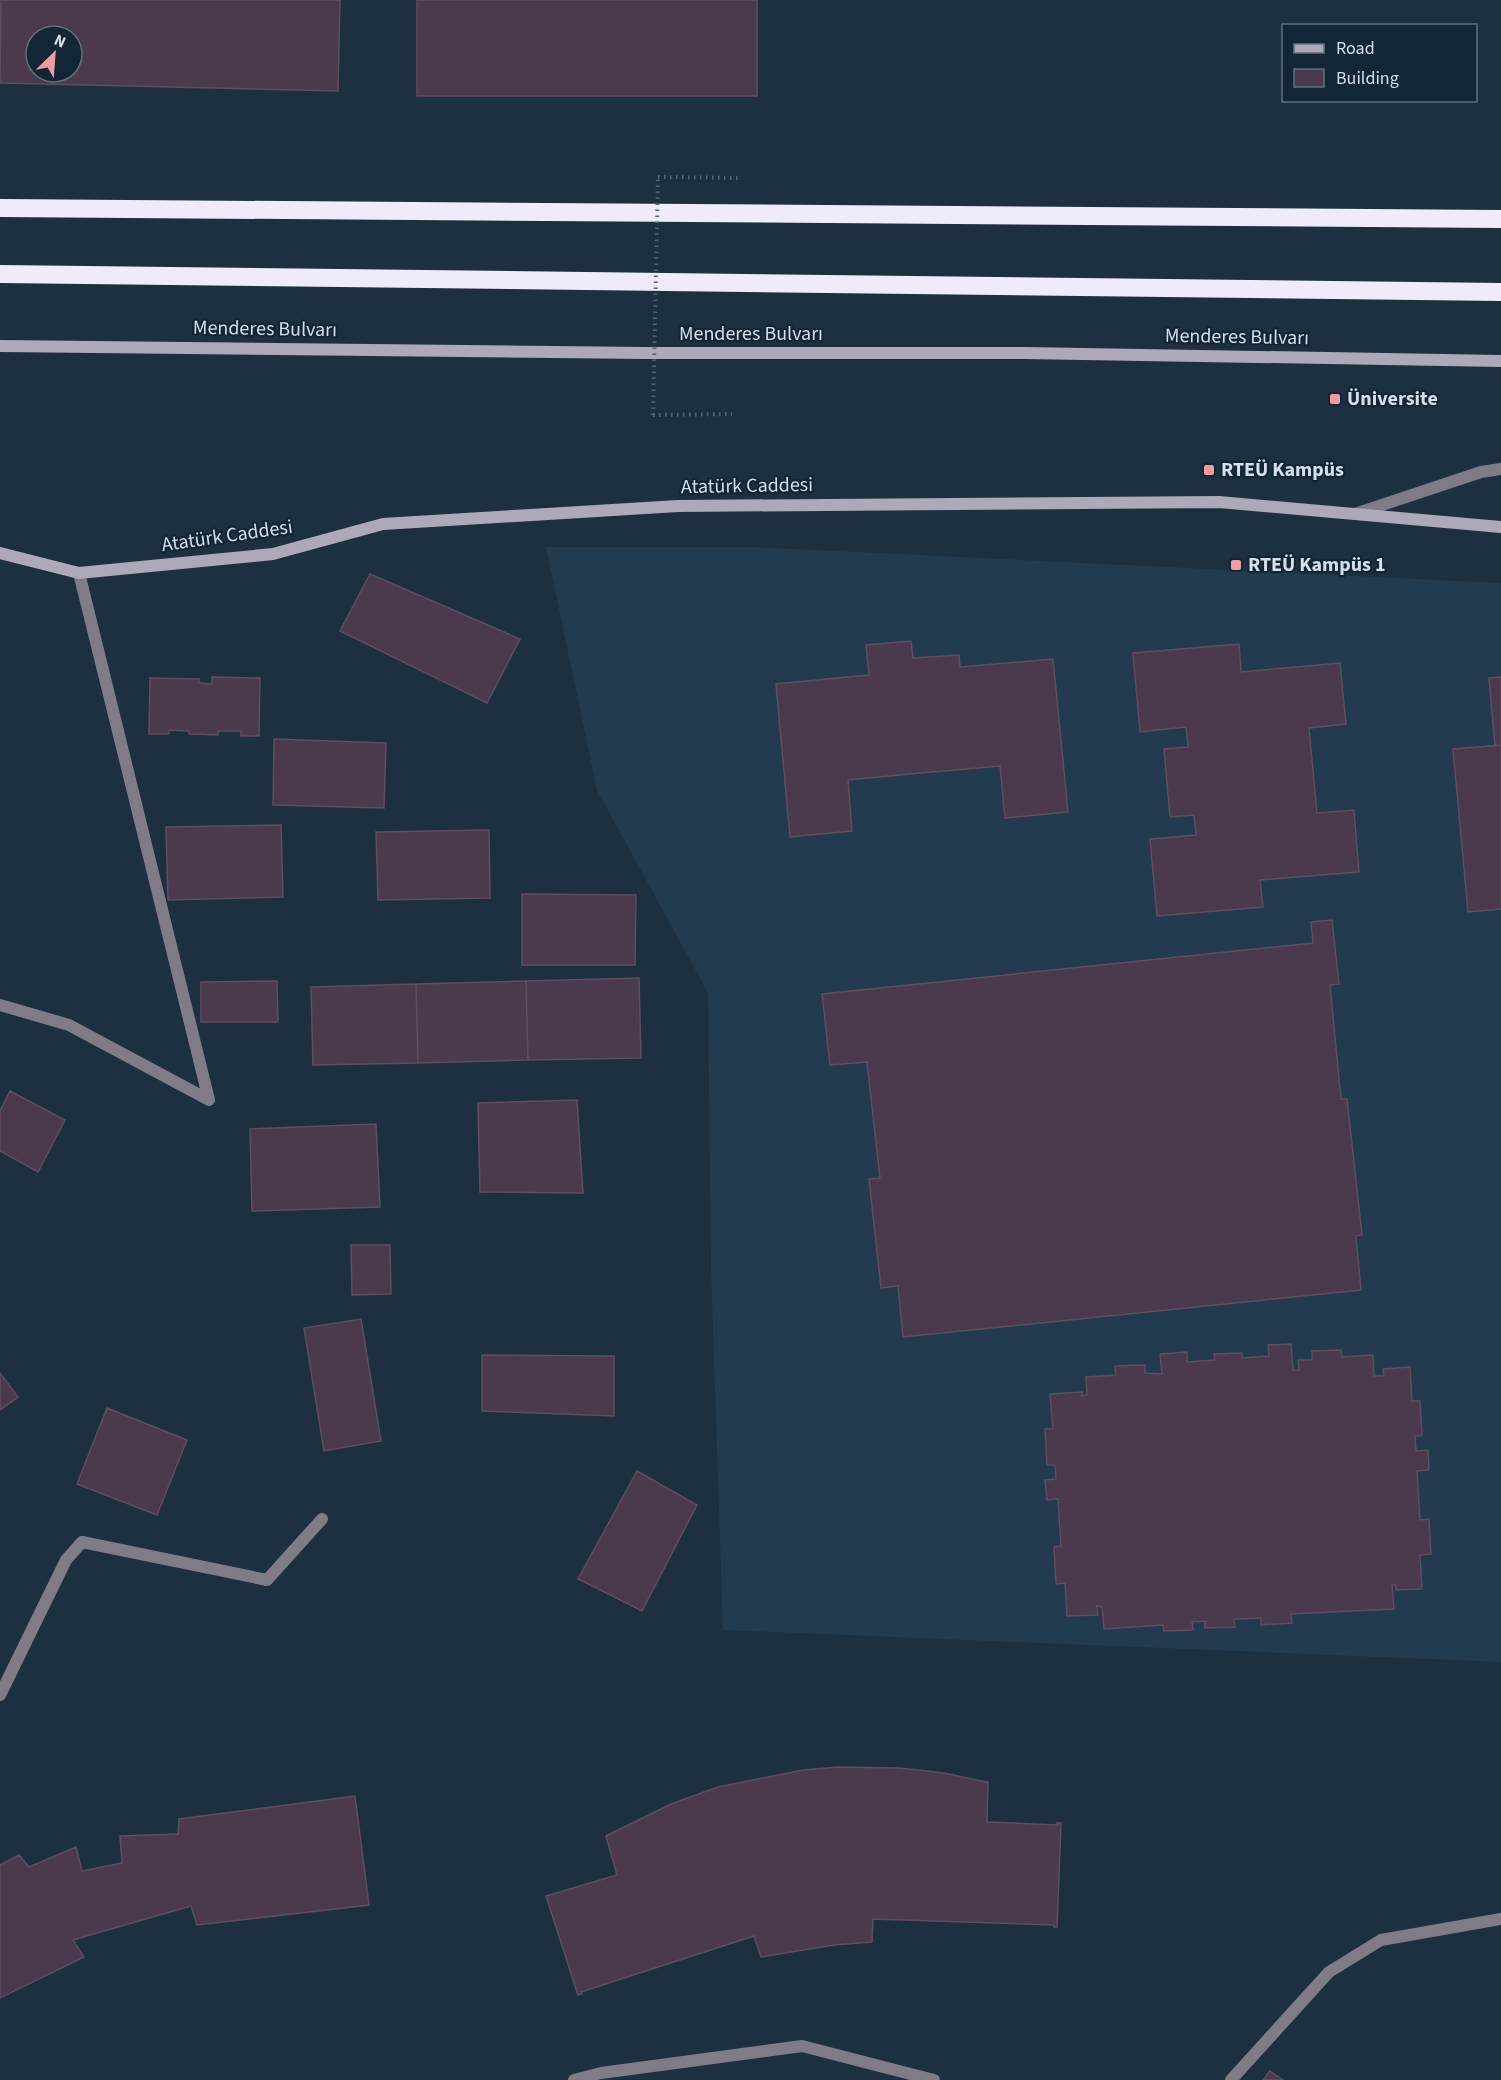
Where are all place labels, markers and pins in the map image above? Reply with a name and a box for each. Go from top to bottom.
place label: Üniversite [1347,385,1438,413]
marker: Üniversite [1328,392,1342,406]
place label: RTEÜ Kampüs [1221,456,1344,484]
marker: RTEÜ Kampüs [1202,463,1216,477]
place label: RTEÜ Kampüs 1 [1248,551,1385,579]
marker: RTEÜ Kampüs 1 [1229,558,1243,572]

